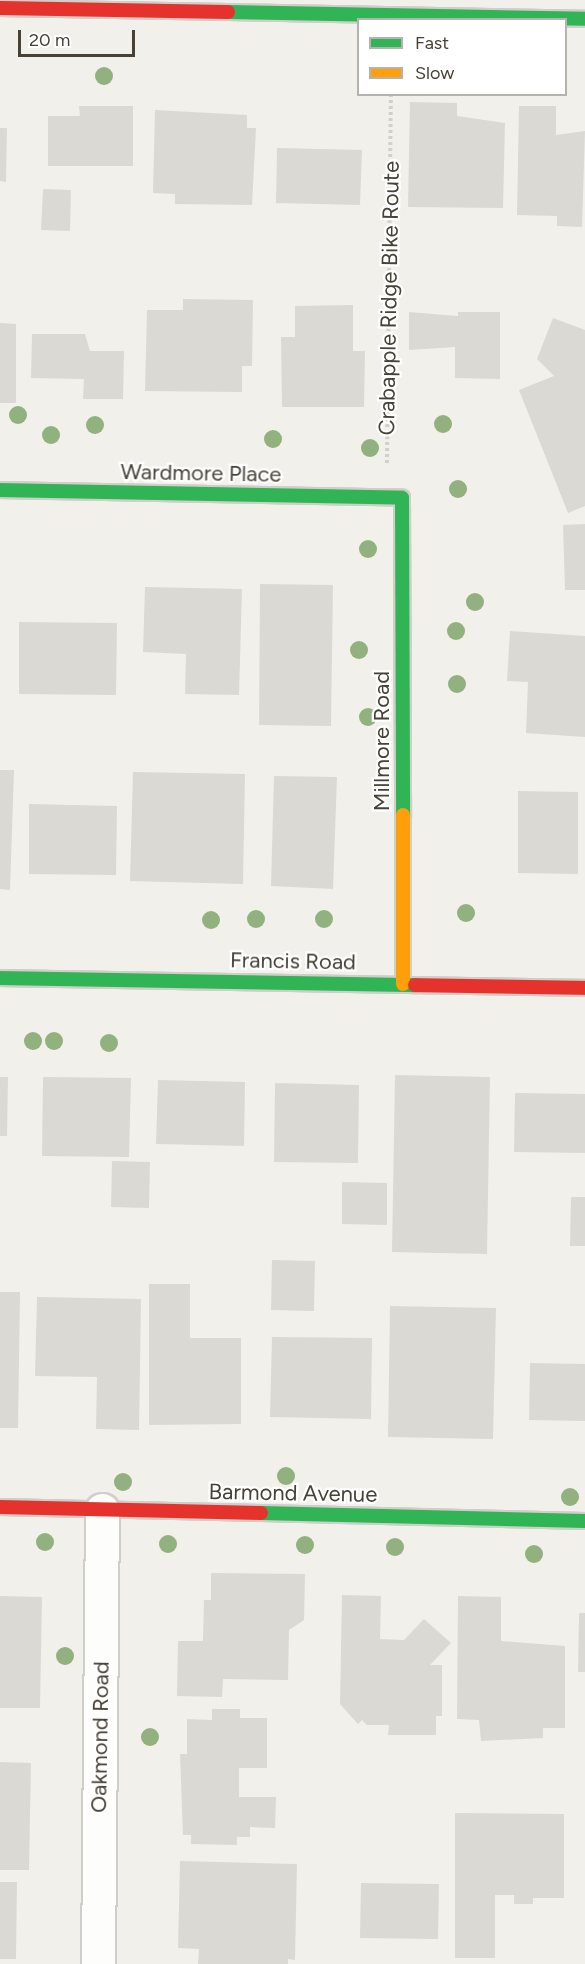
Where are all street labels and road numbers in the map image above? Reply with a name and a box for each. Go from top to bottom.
street label: Crabapple Ridge Bike Route [373,161,405,435]
street label: Wardmore Place [120,458,282,488]
street label: Millmore Road [369,671,395,811]
street label: Francis Road [230,947,356,975]
street label: Barmond Avenue [208,1478,378,1508]
street label: Oakmond Road [85,1661,115,1813]

